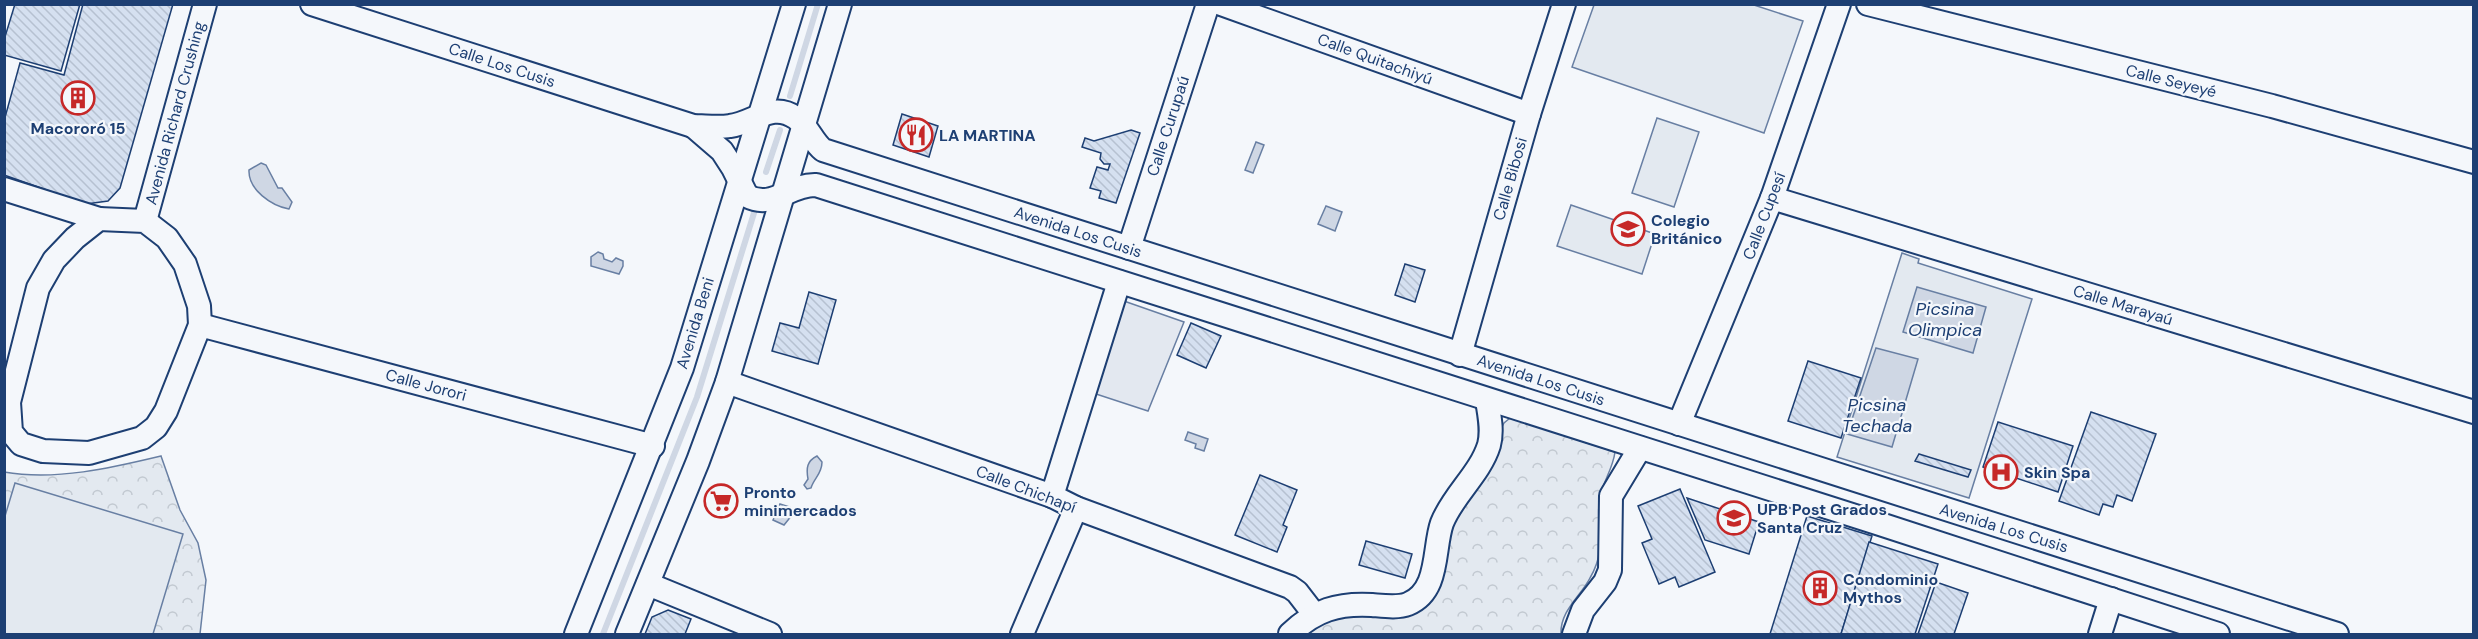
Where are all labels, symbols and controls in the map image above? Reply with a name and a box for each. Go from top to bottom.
street label: Avenida Richard Crushing [140,19,210,207]
street label: Calle Quitachiyú [1314,28,1436,90]
street label: Calle Los Cusis [446,38,558,92]
street label: Calle Seyeyé [2123,60,2219,102]
street label: Calle Curupaú [1142,73,1194,179]
building icon: Macororó 15 [60,80,96,116]
restaurant icon: LA MARTINA [898,117,934,153]
place label: Macororó 15 [31,118,126,139]
place label: LA MARTINA [939,125,1036,146]
street label: Calle Bibosi [1488,135,1532,223]
street label: Calle Cupesí [1738,169,1790,263]
street label: Avenida Los Cusis [1011,201,1145,263]
place label: Colegio Británico [1651,210,1722,249]
school or university icon: Colegio Británico [1610,211,1646,247]
street label: Avenida Beni [671,275,719,371]
street label: Calle Marayaú [2070,280,2176,330]
water label: Picsina Olimpica [1908,297,1982,342]
street label: Avenida Los Cusis [1474,349,1608,411]
street label: Calle Jorori [383,364,469,406]
water label: Picsina Techada [1842,393,1912,438]
hospital icon: Skin Spa [1983,454,2019,490]
street label: Calle Chichapí [973,460,1080,518]
place label: Skin Spa [2024,462,2090,483]
place label: Pronto minimercados [744,482,857,521]
supermarket icon: Pronto minimercados [703,483,739,519]
street label: Avenida Los Cusis [1937,498,2071,558]
place label: UPB Post Grados Santa Cruz [1757,499,1887,538]
school or university icon: UPB Post Grados Santa Cruz [1716,500,1752,536]
place label: Condominio Mythos [1843,569,1938,608]
building icon: Condominio Mythos [1802,570,1838,606]

